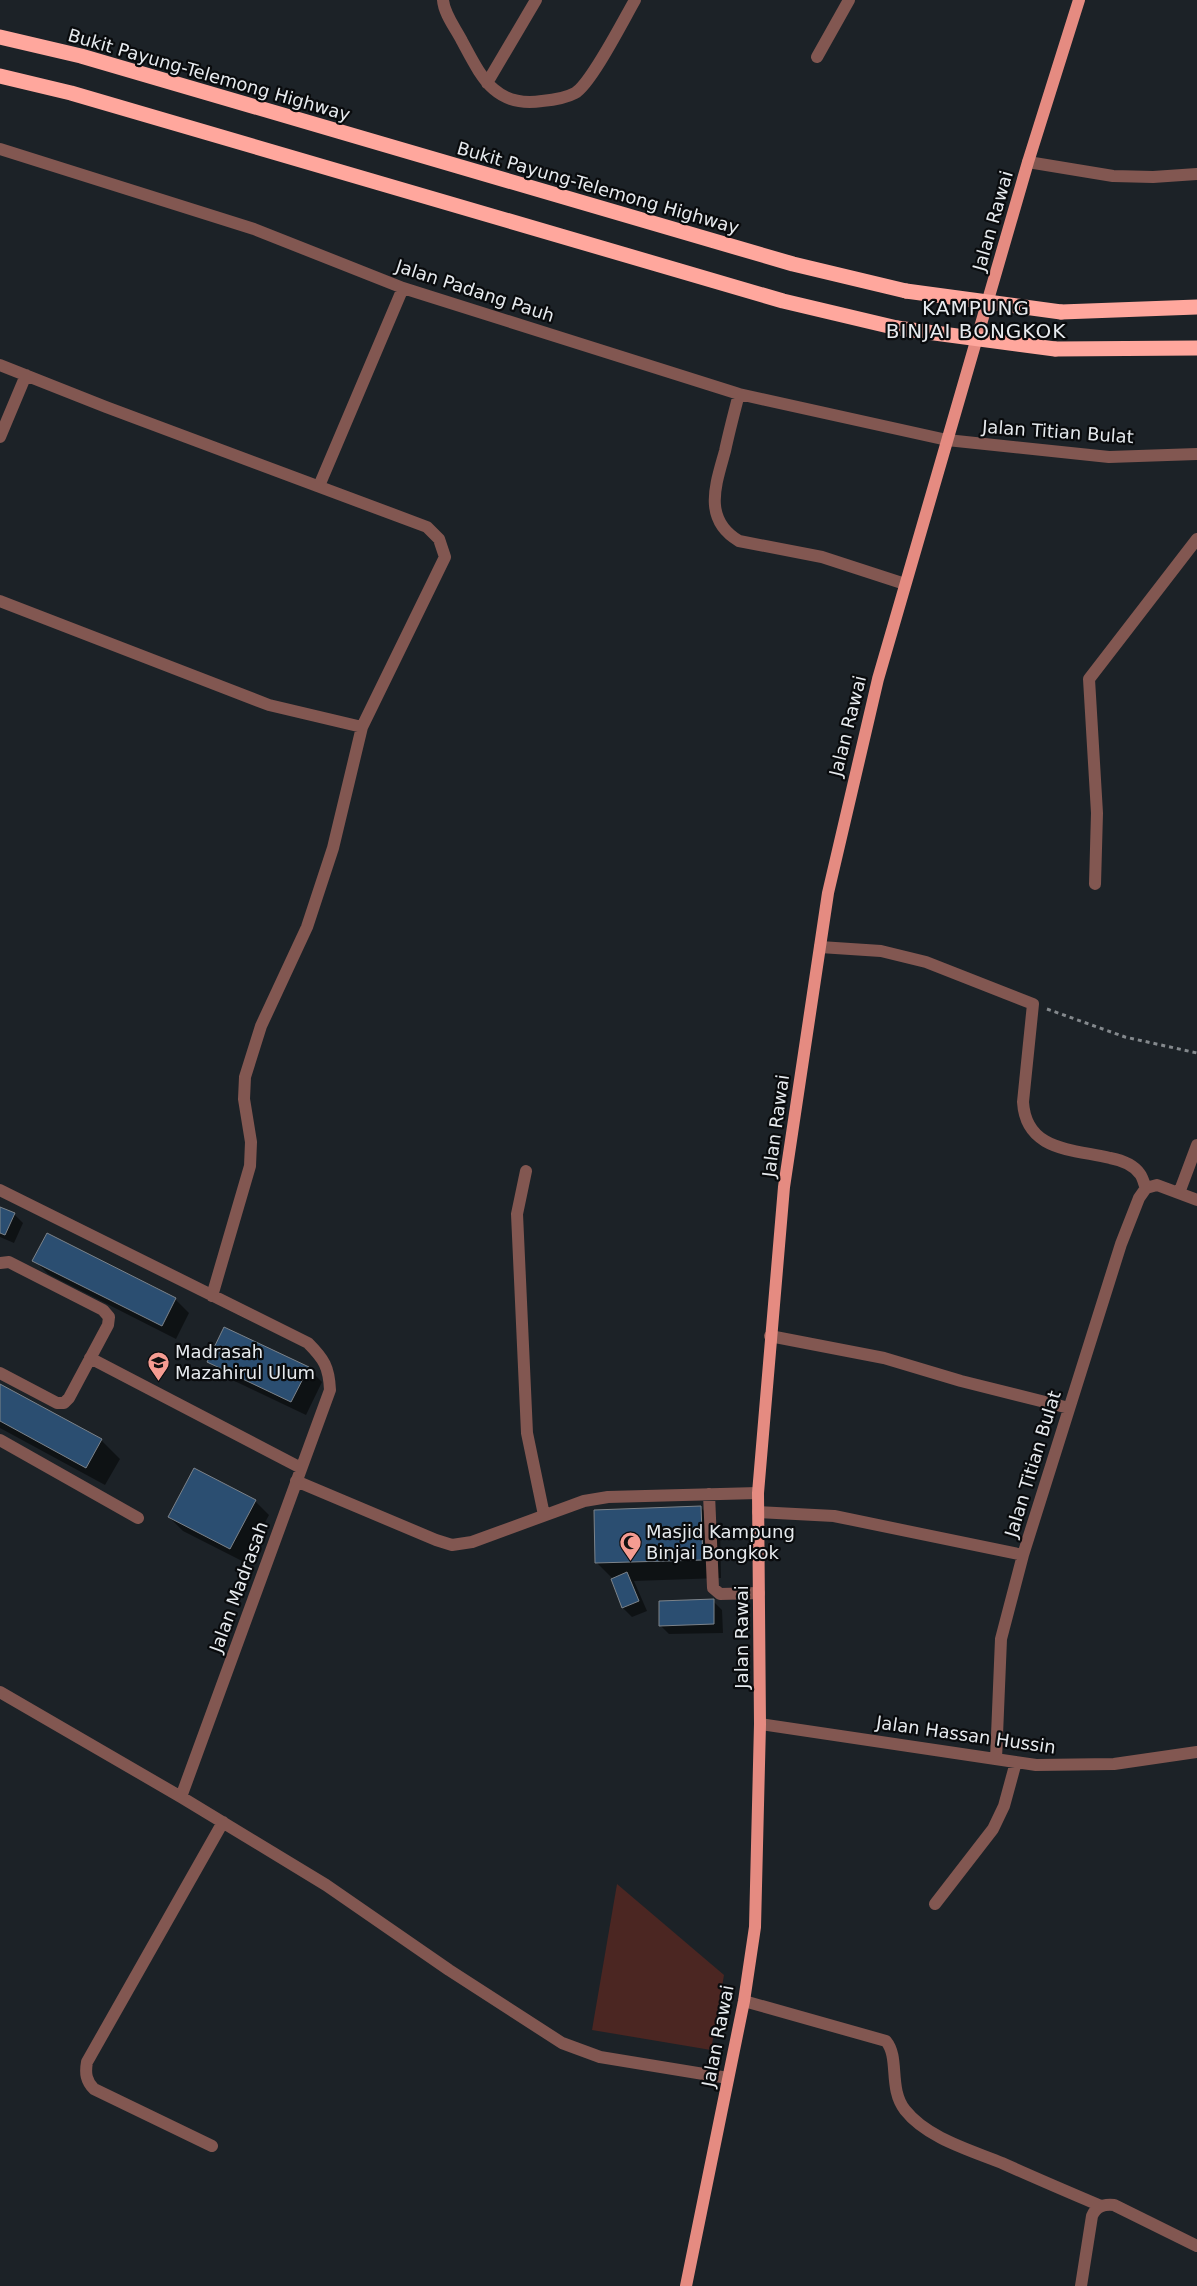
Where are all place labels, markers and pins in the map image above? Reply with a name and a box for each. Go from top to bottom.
place label: Madrasah Mazahirul Ulum [175,1341,315,1383]
school or university icon: Madrasah Mazahirul Ulum [147,1350,171,1381]
place label: Masjid Kampung Binjai Bongkok [646,1521,795,1563]
mosque icon: Masjid Kampung Binjai Bongkok [618,1530,642,1561]

